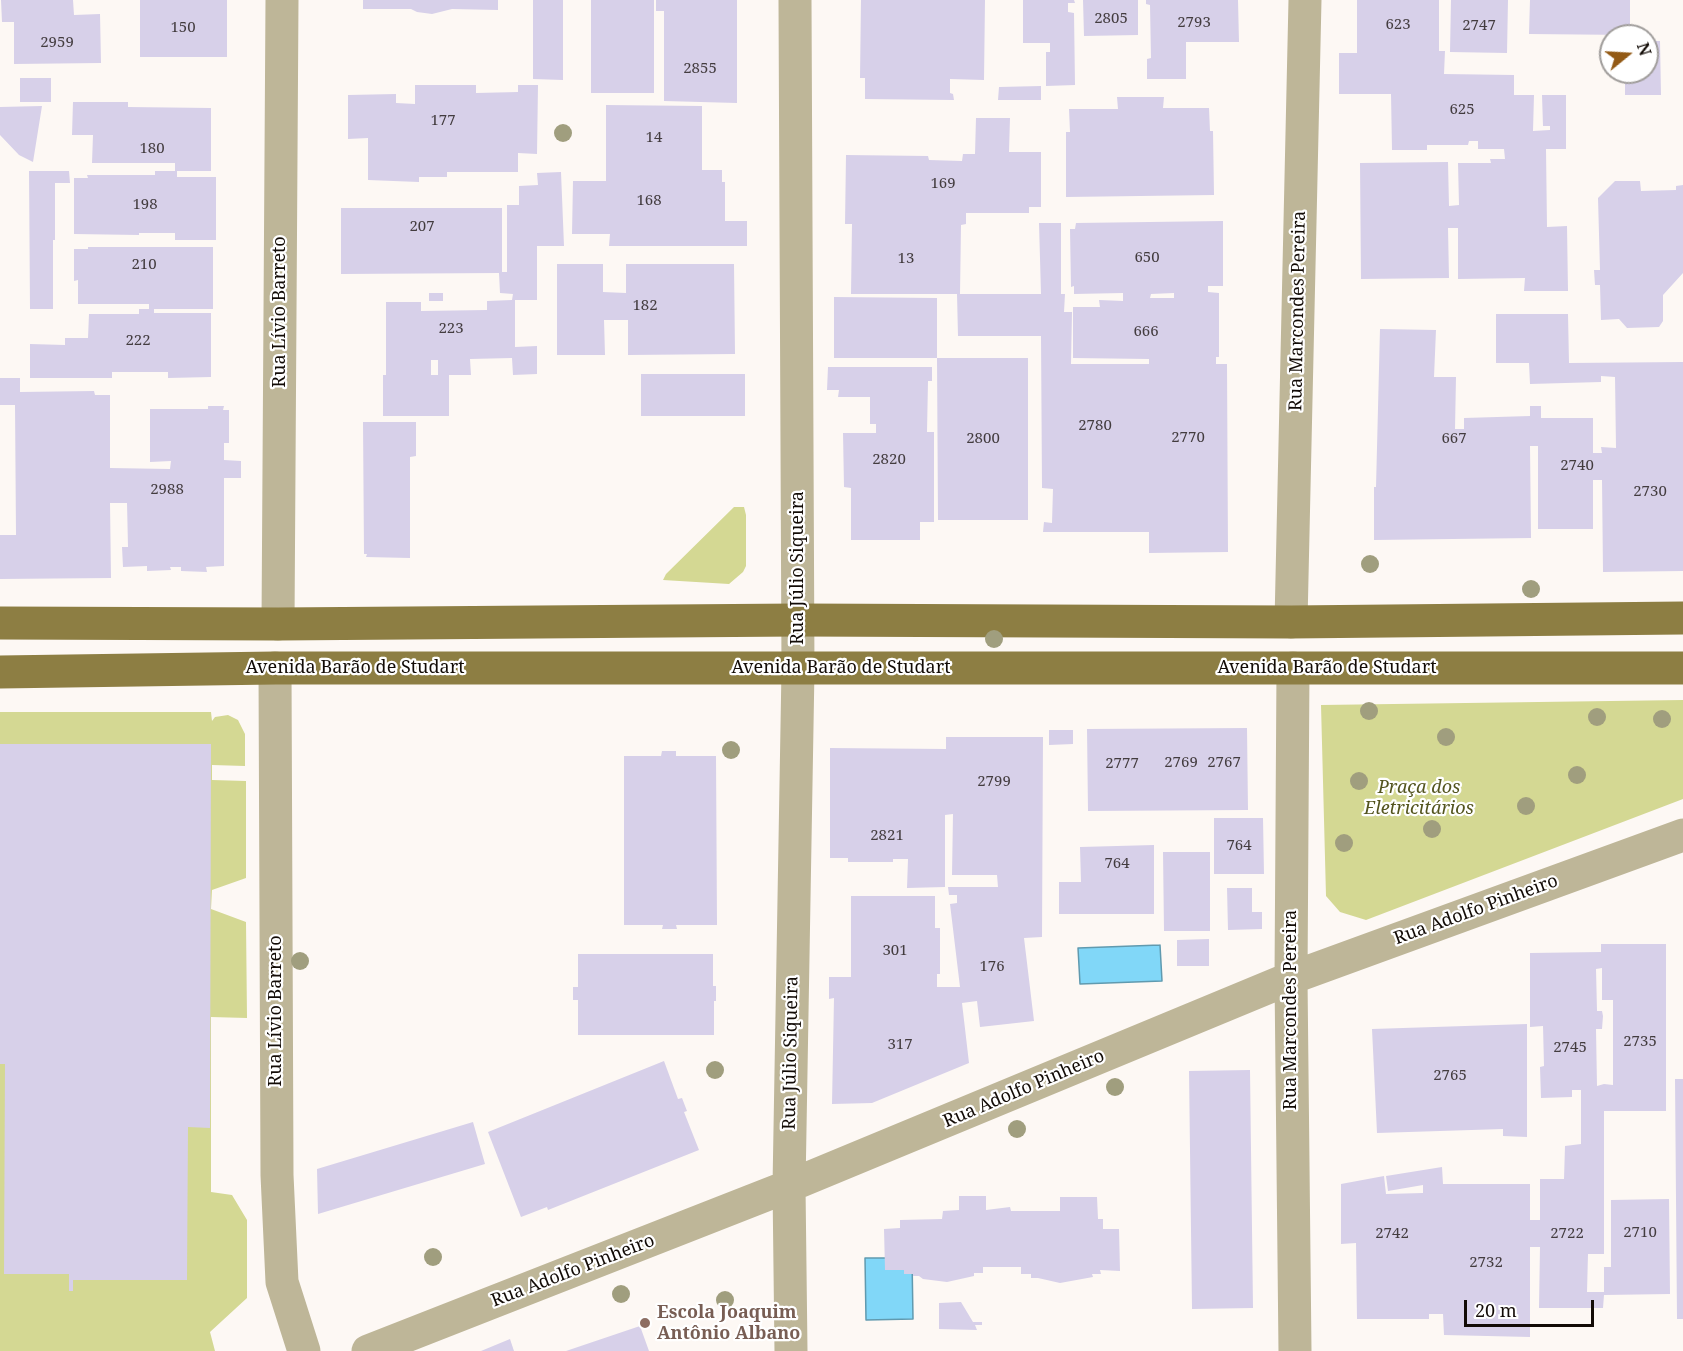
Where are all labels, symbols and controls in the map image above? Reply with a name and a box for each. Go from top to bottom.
house number: 2805 [1094,10,1128,28]
house number: 2793 [1177,14,1211,32]
house number: 623 [1385,16,1411,34]
house number: 2747 [1462,17,1496,35]
house number: 150 [170,19,196,37]
north arrow [1599,24,1659,84]
house number: 2959 [40,34,74,52]
text: N [1632,40,1657,58]
house number: 2855 [683,60,717,78]
house number: 625 [1449,101,1475,119]
house number: 177 [430,112,456,130]
house number: 14 [646,129,662,147]
house number: 180 [139,140,165,158]
house number: 169 [930,175,956,193]
house number: 168 [636,192,662,210]
house number: 198 [132,196,158,214]
street label: Rua Marcondes Pereira [1285,211,1311,411]
house number: 207 [409,218,435,236]
street label: Rua Lívio Barreto [269,236,291,388]
house number: 650 [1134,249,1160,267]
house number: 13 [898,250,914,268]
house number: 210 [131,256,157,274]
house number: 182 [632,297,658,315]
house number: 223 [438,320,464,338]
house number: 666 [1133,323,1159,341]
house number: 222 [125,332,151,350]
house number: 2780 [1078,417,1112,435]
house number: 2770 [1171,429,1205,447]
house number: 2800 [966,430,1000,448]
house number: 667 [1441,430,1467,448]
house number: 2820 [872,451,906,469]
house number: 2740 [1560,457,1594,475]
house number: 2988 [150,481,184,499]
house number: 2730 [1633,483,1667,501]
street label: Rua Júlio Siqueira [787,491,809,645]
street label: Avenida Barão de Studart [245,657,465,679]
street label: Avenida Barão de Studart [731,657,951,679]
street label: Avenida Barão de Studart [1217,657,1437,679]
house number: 2769 [1164,754,1198,772]
house number: 2767 [1207,754,1241,772]
house number: 2777 [1105,755,1139,773]
house number: 2799 [977,773,1011,791]
park label: Praça dos Eletricitários [1364,777,1474,820]
house number: 2821 [870,827,904,845]
house number: 764 [1226,837,1252,855]
house number: 764 [1104,855,1130,873]
street label: Rua Adolfo Pinheiro [1391,870,1561,950]
street label: Rua Marcondes Pereira [1280,910,1302,1110]
street label: Rua Lívio Barreto [265,935,287,1087]
house number: 301 [882,942,908,960]
house number: 176 [979,958,1005,976]
street label: Rua Júlio Siqueira [779,976,803,1130]
house number: 2735 [1623,1033,1657,1051]
house number: 317 [887,1036,913,1054]
house number: 2745 [1553,1039,1587,1057]
street label: Rua Adolfo Pinheiro [940,1045,1108,1133]
house number: 2765 [1433,1067,1467,1085]
house number: 2710 [1623,1224,1657,1242]
house number: 2742 [1375,1225,1409,1243]
house number: 2722 [1550,1225,1584,1243]
street label: Rua Adolfo Pinheiro [488,1230,658,1312]
house number: 2732 [1469,1254,1503,1272]
scale bar [1467,1288,1598,1326]
text: 20 m [1475,1298,1517,1322]
place label: Escola Joaquim Antônio Albano [657,1302,800,1344]
marker: Escola Joaquim Antônio Albano [638,1316,652,1330]

